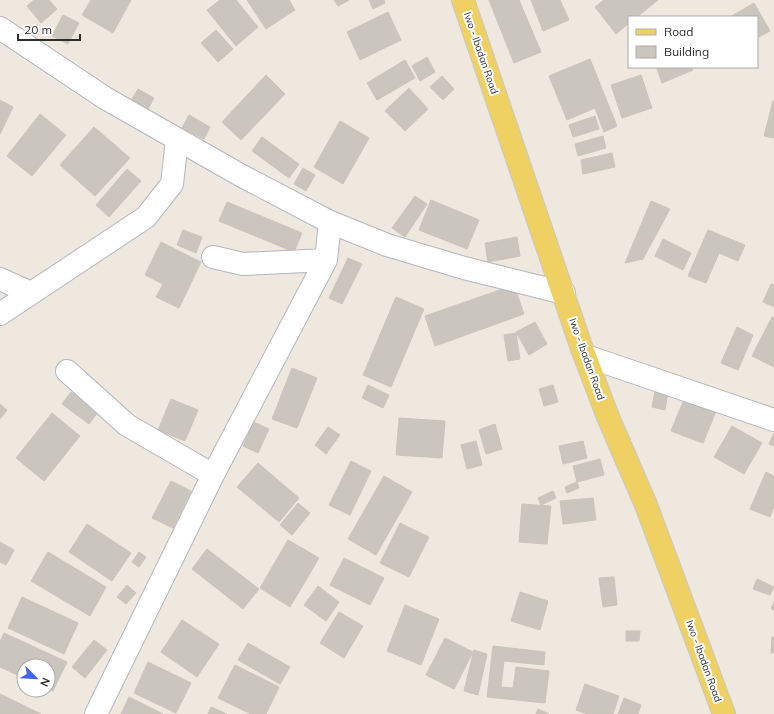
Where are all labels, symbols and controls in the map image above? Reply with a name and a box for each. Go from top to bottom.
street label: Iwo - Ibadan Road [461,10,501,96]
scale bar [18,16,80,42]
legend [628,16,758,68]
text: 20 m [24,22,52,37]
text: Road [664,24,693,39]
text: Building [664,44,709,59]
street label: Iwo - Ibadan Road [566,316,608,402]
street label: Iwo - Ibadan Road [683,618,725,704]
north arrow [16,658,56,698]
text: N [37,675,53,689]

